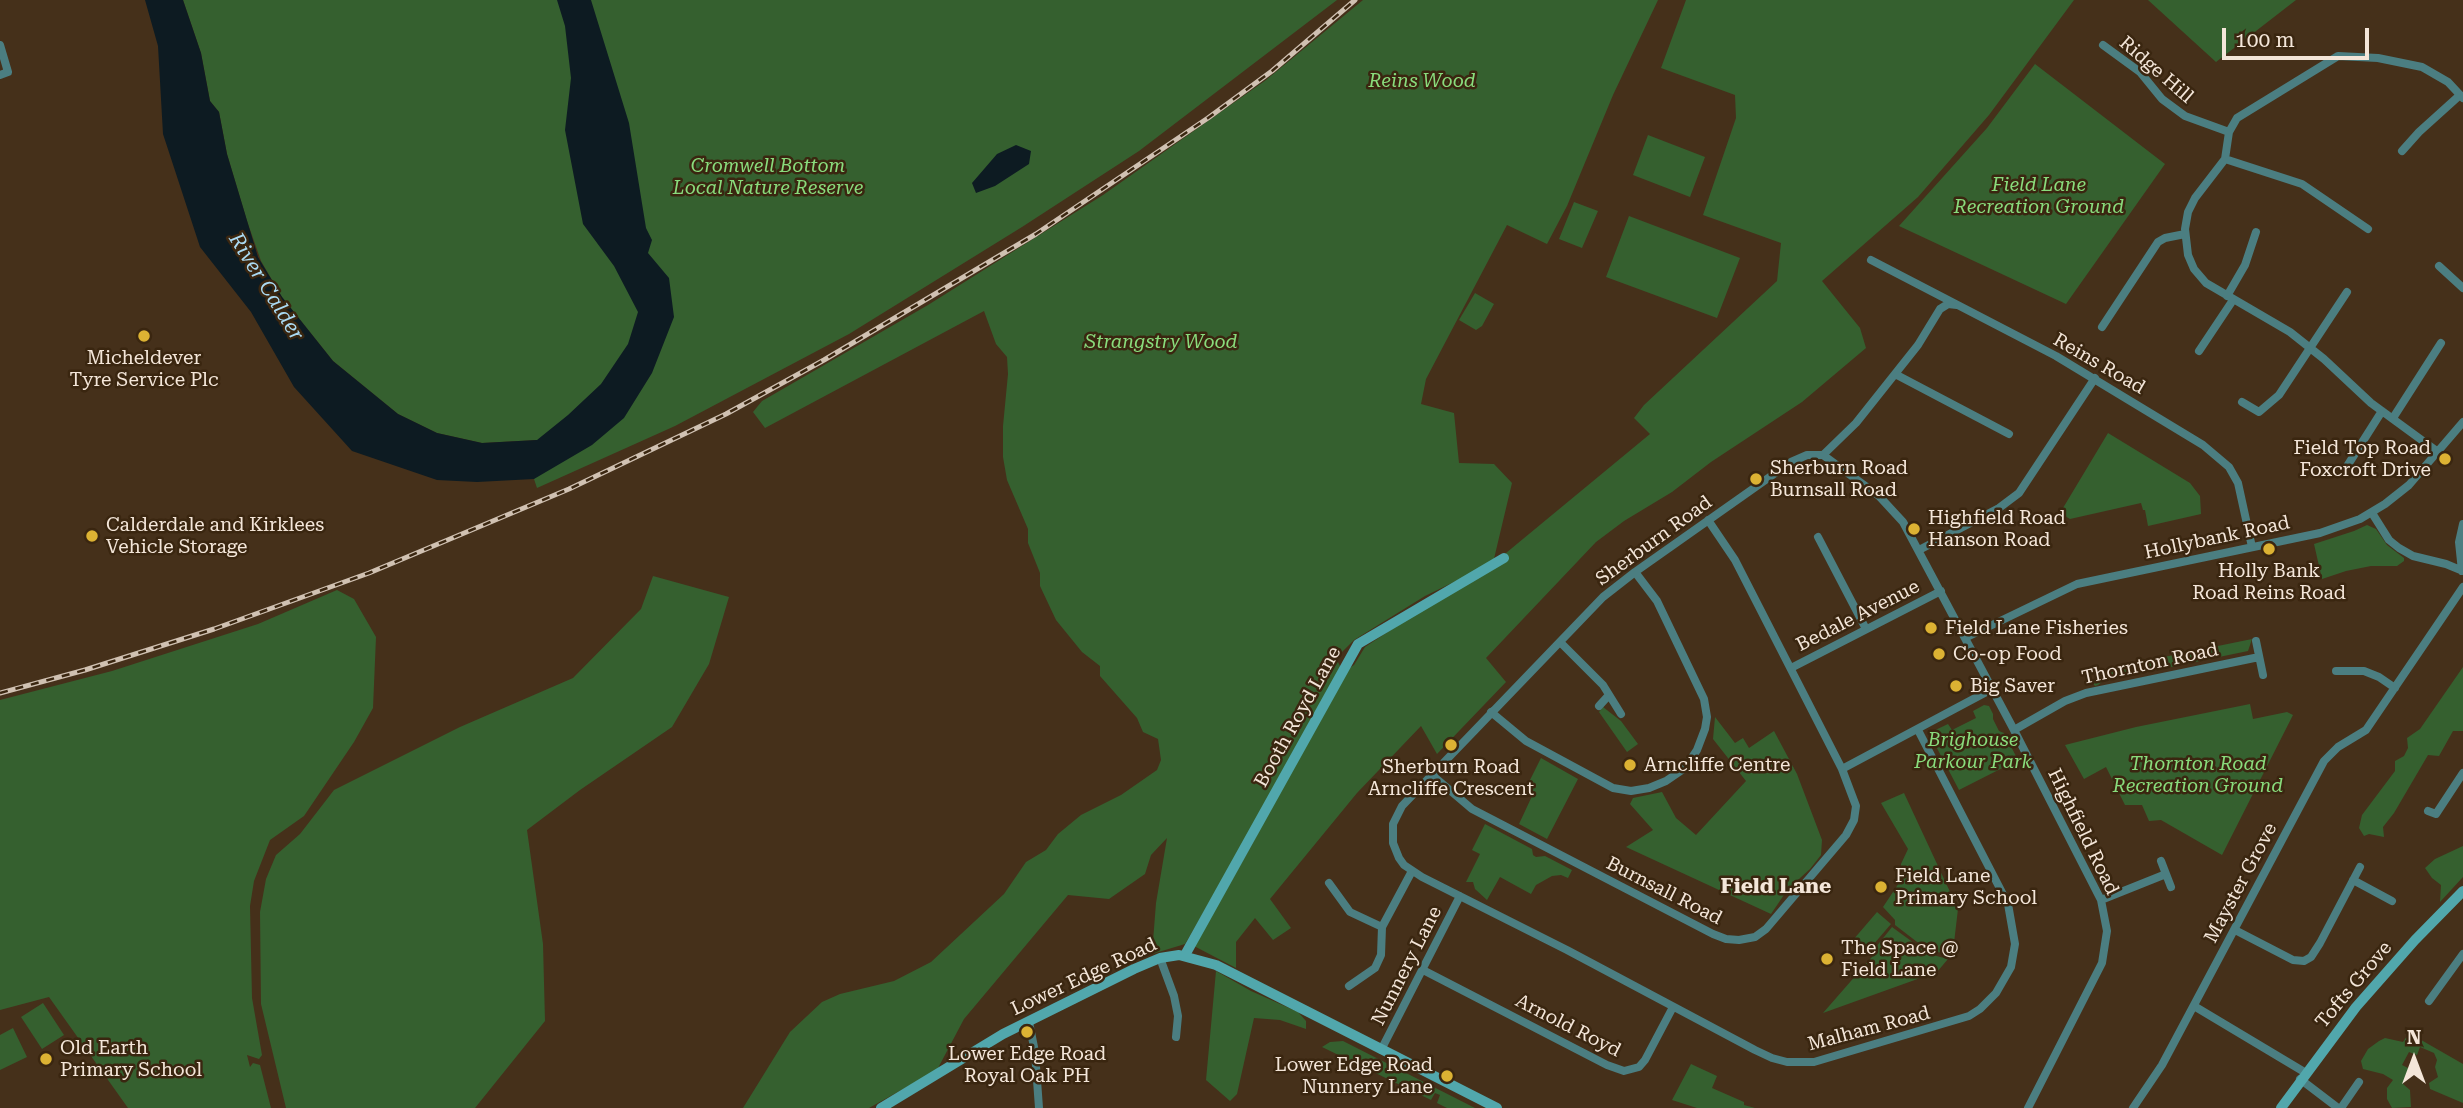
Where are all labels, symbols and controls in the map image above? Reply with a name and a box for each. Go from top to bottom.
scale bar [2225,14,2372,58]
text: 100 m [2235,28,2295,52]
street label: Ridge Hill [2114,32,2198,108]
park label: Reins Wood [1368,70,1476,92]
park label: Cromwell Bottom Local Nature Reserve [673,155,863,199]
park label: Field Lane Recreation Ground [1954,174,2124,218]
water label: River Calder [223,228,309,346]
marker: Micheldever Tyre Service Plc [136,328,152,344]
street label: Reins Road [2049,329,2149,399]
park label: Strangstry Wood [1085,331,1237,353]
place label: Micheldever Tyre Service Plc [69,347,219,391]
place label: Field Top Road Foxcroft Drive [2293,437,2431,481]
marker: Field Top Road Foxcroft Drive [2437,451,2453,467]
place label: Sherburn Road Burnsall Road [1770,457,1908,501]
marker: Sherburn Road Burnsall Road [1748,471,1764,487]
street label: Sherburn Road [1591,491,1717,591]
place label: Highfield Road Hanson Road [1928,507,2066,551]
street label: Hollybank Road [2142,511,2292,565]
place label: Calderdale and Kirklees Vehicle Storage [106,514,324,558]
marker: Highfield Road Hanson Road [1906,521,1922,537]
marker: Calderdale and Kirklees Vehicle Storage [84,528,100,544]
marker: Holly Bank Road Reins Road [2261,541,2277,557]
place label: Holly Bank Road Reins Road [2192,560,2346,604]
street label: Bedale Avenue [1793,575,1923,657]
place label: Field Lane Fisheries [1945,617,2128,639]
marker: Field Lane Fisheries [1923,620,1939,636]
street label: Thornton Road [2080,638,2220,690]
street label: Booth Royd Lane [1250,643,1346,791]
place label: Co-op Food [1953,643,2062,665]
marker: Co-op Food [1931,646,1947,662]
place label: Big Saver [1970,675,2055,697]
marker: Big Saver [1948,678,1964,694]
park label: Brighouse Parkour Park [1914,729,2032,773]
marker: Sherburn Road Arncliffe Crescent [1443,737,1459,753]
park label: Thornton Road Recreation Ground [2113,753,2283,797]
place label: Arncliffe Centre [1644,754,1790,776]
place label: Sherburn Road Arncliffe Crescent [1368,756,1534,800]
marker: Arncliffe Centre [1622,757,1638,773]
street label: Highfield Road [2043,765,2123,899]
street label: Mayster Grove [2200,819,2282,947]
street label: Burnsall Road [1602,852,1726,930]
place label: Field Lane Primary School [1895,865,2037,909]
district label: Field Lane [1721,874,1831,900]
marker: Field Lane Primary School [1873,879,1889,895]
street label: Nunnery Lane [1367,902,1447,1030]
street label: Lower Edge Road [1007,933,1161,1021]
place label: The Space @ Field Lane [1841,937,1959,981]
street label: Tofts Grove [2311,937,2397,1033]
marker: The Space @ Field Lane [1819,951,1835,967]
street label: Arnold Royd [1512,990,1624,1062]
street label: Malham Road [1805,1002,1933,1056]
marker: Lower Edge Road Royal Oak PH [1019,1024,1035,1040]
north arrow [2379,1024,2449,1094]
text: N [2407,1026,2421,1049]
place label: Old Earth Primary School [60,1037,202,1081]
place label: Lower Edge Road Royal Oak PH [948,1043,1106,1087]
marker: Old Earth Primary School [38,1051,54,1067]
place label: Lower Edge Road Nunnery Lane [1275,1054,1433,1098]
marker: Lower Edge Road Nunnery Lane [1439,1068,1455,1084]

